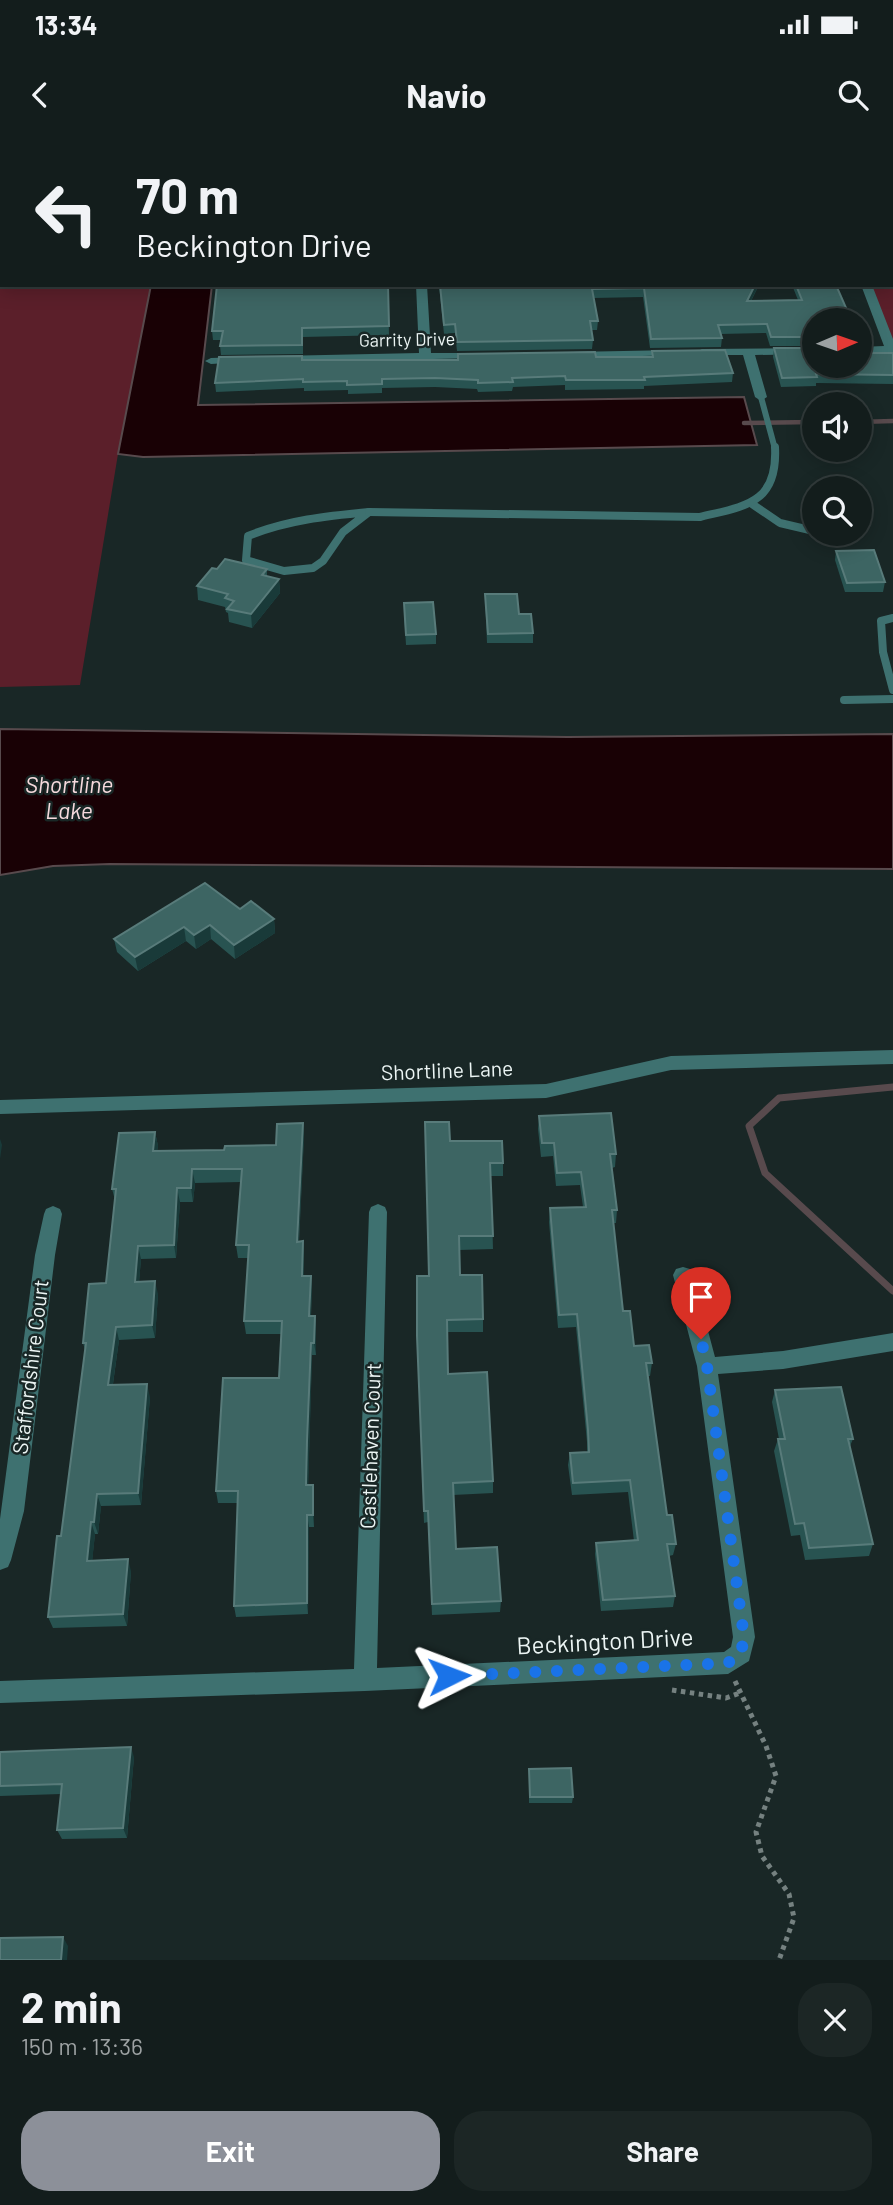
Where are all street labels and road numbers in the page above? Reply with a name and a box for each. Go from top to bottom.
street label: Garrity Drive [359,327,455,351]
street label: Shortline Lane [380,1055,513,1084]
street label: Staffordshire Court [6,1278,53,1456]
street label: Castlehaven Court [354,1362,385,1530]
street label: Beckington Drive [516,1621,694,1660]

